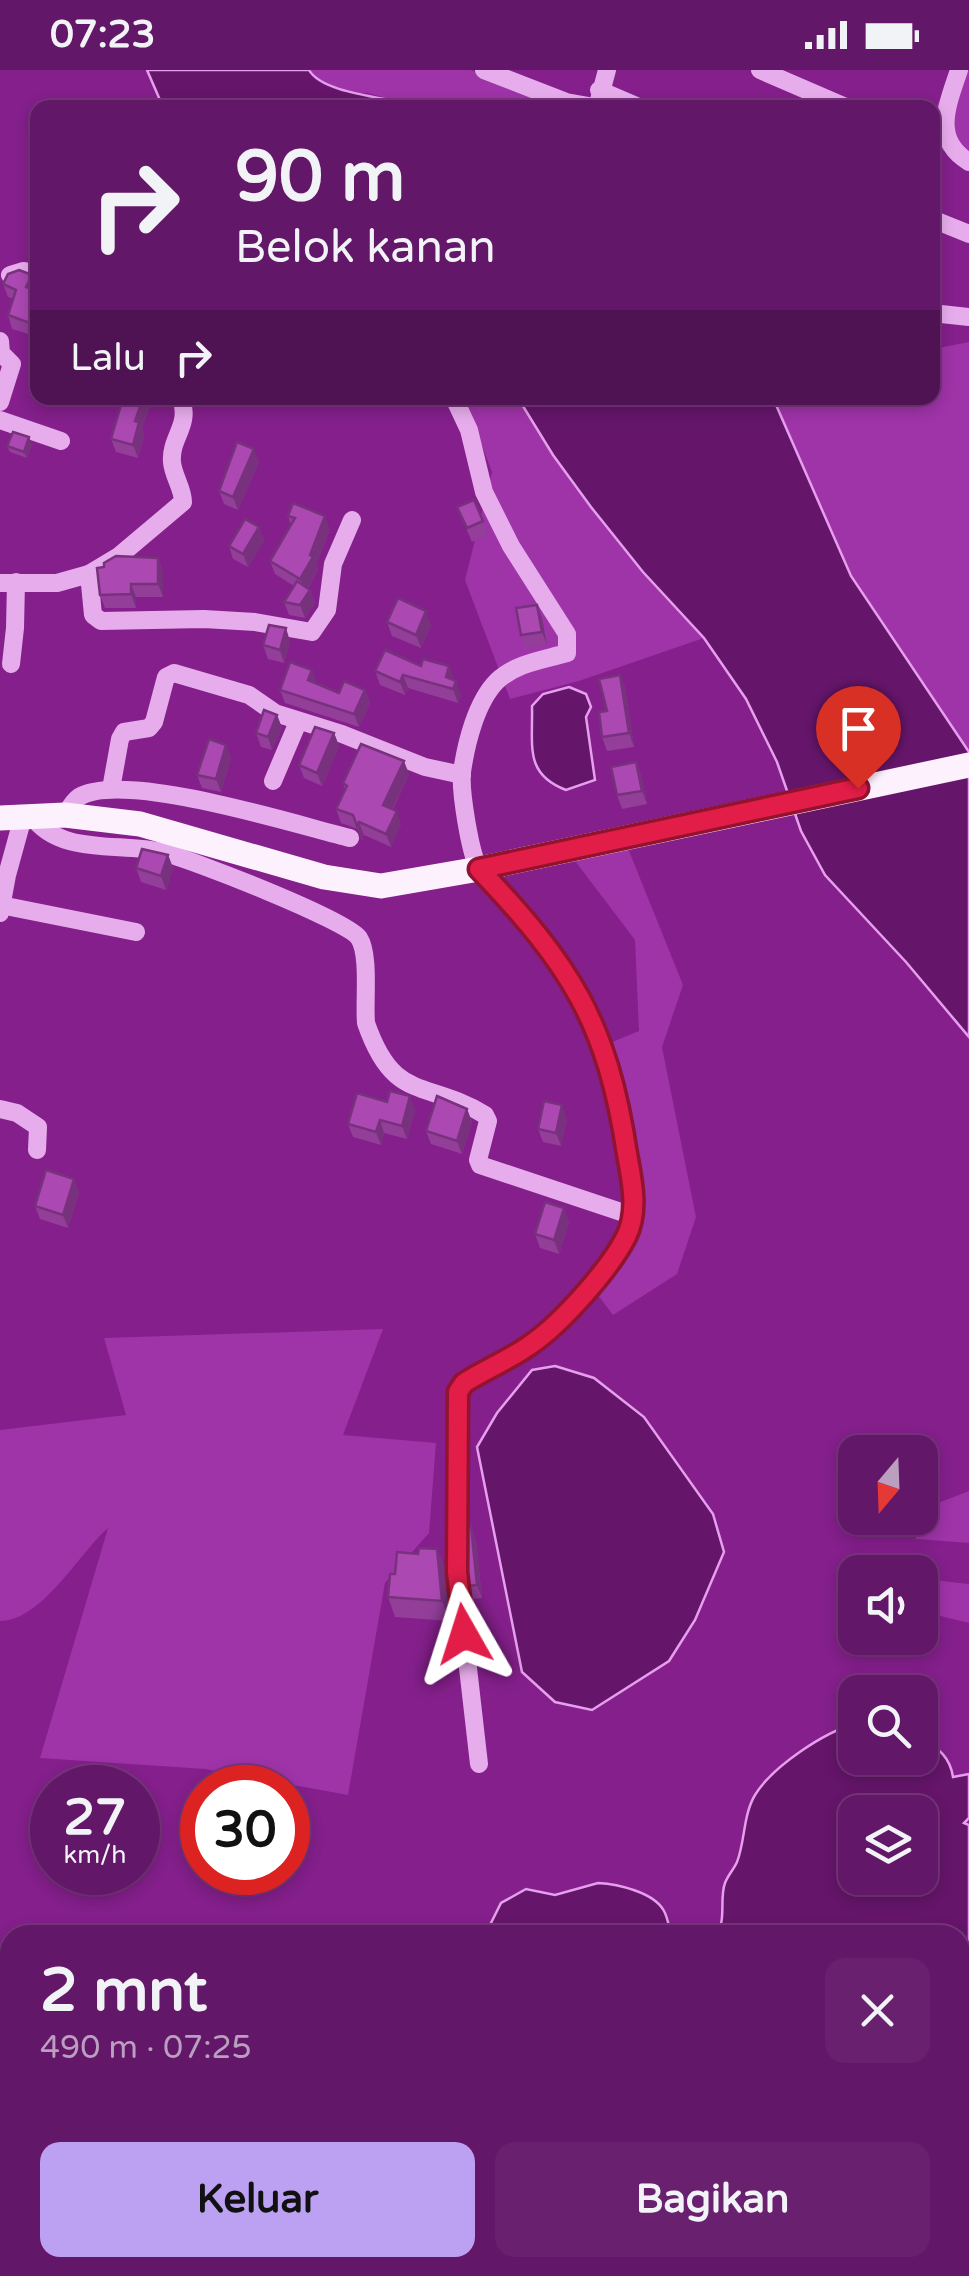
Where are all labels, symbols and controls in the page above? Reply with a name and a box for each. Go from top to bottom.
text: 07:23 [50,12,155,58]
text: 90 m [235,136,405,220]
icon: right [70,140,200,270]
text: Belok kanan [235,221,496,275]
icon: right [166,330,221,385]
text: Lalu [70,335,146,381]
pin [816,686,901,789]
icon: arrive [831,701,886,756]
north arrow [838,1435,938,1535]
map controls [838,1435,938,1895]
button: sound [838,1555,938,1655]
position arrow [412,1582,516,1686]
button: search [838,1675,938,1775]
speed limit sign: 30 [180,1765,310,1895]
text: 27 [64,1788,126,1848]
button: layers [838,1795,938,1895]
text: km/h [64,1840,126,1870]
text: 2 mnt [40,1955,207,2027]
button: close [825,1958,930,2063]
text: 490 m · 07:25 [40,2029,252,2067]
button: Keluar [40,2142,475,2257]
button: Bagikan [495,2142,930,2257]

